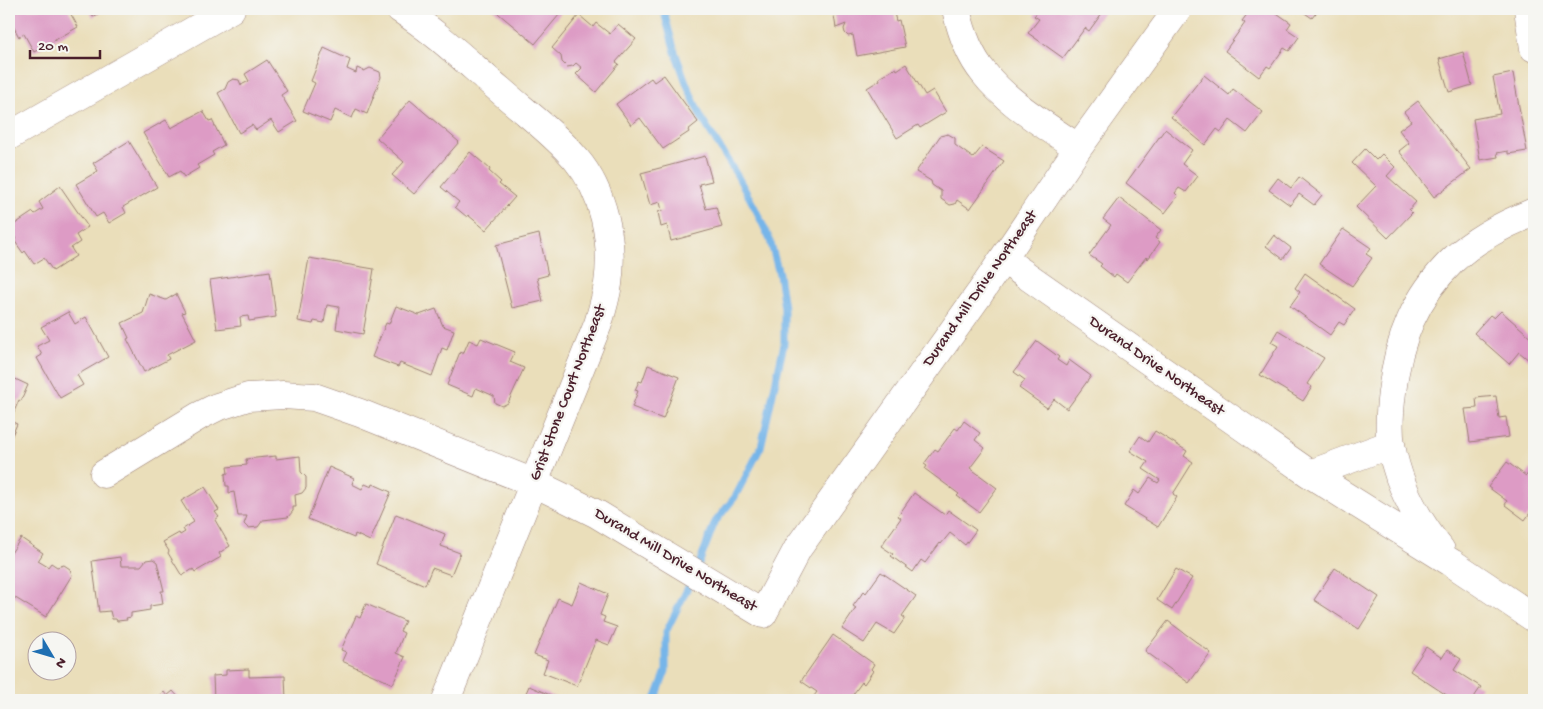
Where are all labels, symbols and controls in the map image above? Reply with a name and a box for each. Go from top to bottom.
scale bar [30,28,100,60]
text: 20 m [38,38,68,56]
street label: Durand Mill Drive Northeast [919,206,1043,372]
street label: Grist Stone Court Northeast [527,301,612,484]
street label: Durand Drive Northeast [1084,312,1229,422]
street label: Durand Mill Drive Northeast [589,504,761,618]
north arrow [28,632,78,682]
text: N [51,654,70,671]

